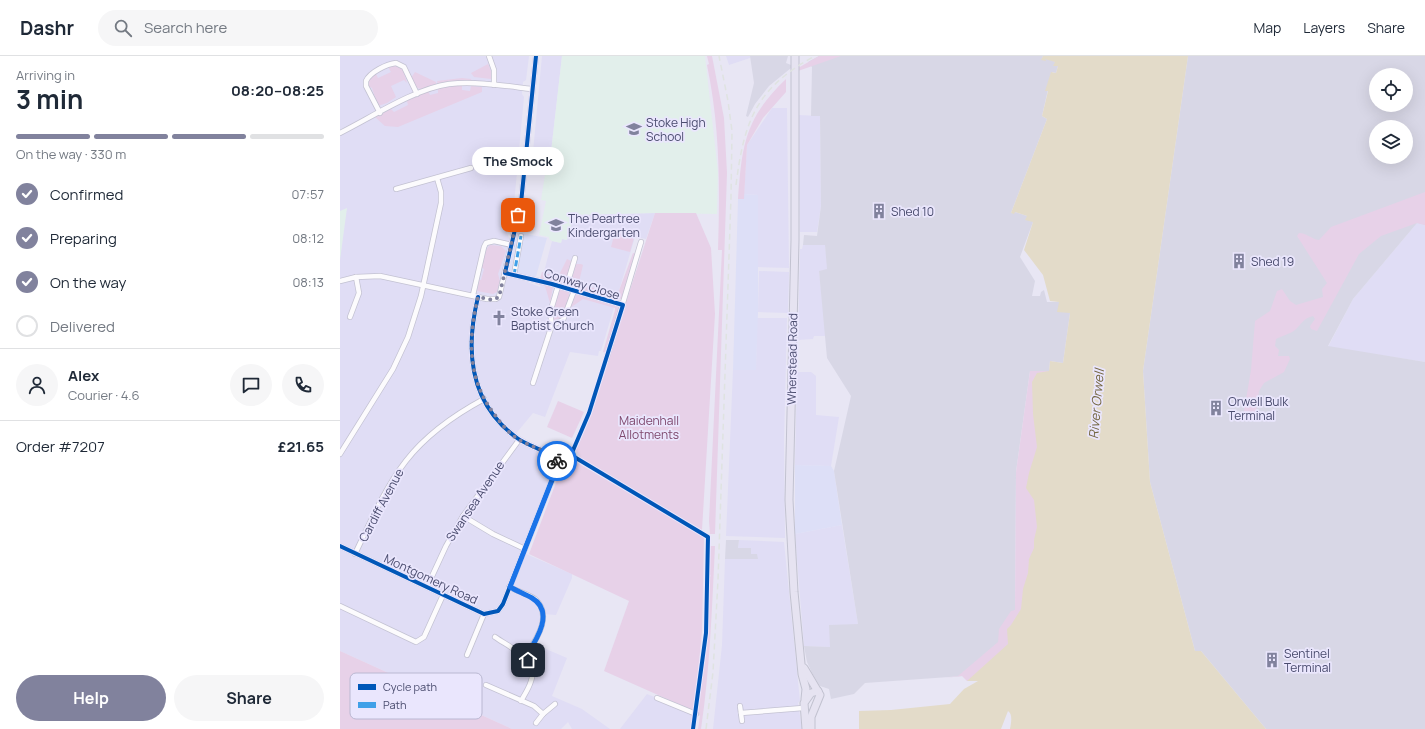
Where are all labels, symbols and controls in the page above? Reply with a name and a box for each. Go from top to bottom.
search box [98,10,378,46]
text: Dashr [20,15,74,41]
icon: search [112,17,134,39]
text: Search here [144,17,227,38]
text: Map [1253,18,1281,37]
text: Layers [1303,18,1345,37]
text: Share [1367,18,1405,37]
text: Arriving in [16,66,75,84]
map controls [1369,68,1413,164]
button: locate [1369,68,1413,112]
text: 08:20–08:25 [231,80,324,101]
text: 3 min [16,81,83,117]
place label: Stoke High School [646,114,706,145]
school or university icon: Stoke High School [625,120,643,138]
button: layers [1369,120,1413,164]
text: On the way · 330 m [16,145,126,163]
callout: The Smock [472,147,564,175]
text: The Smock [483,152,553,170]
icon: check [16,183,38,205]
text: Confirmed [50,184,123,205]
text: 07:57 [292,185,324,203]
pin [501,198,535,232]
building icon: Shed 10 [870,202,888,220]
place label: Shed 10 [891,203,934,220]
icon: bag [507,204,529,226]
place label: The Peartree Kindergarten [568,210,640,241]
school or university icon: The Peartree Kindergarten [547,216,565,234]
icon: check [16,227,38,249]
text: Preparing [50,228,117,249]
text: 08:12 [292,229,324,247]
building icon: Shed 19 [1230,252,1248,270]
place label: Shed 19 [1251,253,1294,270]
street label: Conway Close [542,264,622,304]
icon: check [16,271,38,293]
text: On the way [50,272,126,293]
text: 08:13 [292,273,324,291]
place label: Stoke Green Baptist Church [511,303,594,334]
church icon: Stoke Green Baptist Church [490,309,508,327]
street label: Wherstead Road [783,313,801,405]
text: Delivered [50,316,115,337]
button: person [16,364,58,406]
button: chat [230,364,272,406]
button: phone [282,364,324,406]
text: Alex [68,365,99,386]
water label: River Orwell [1084,366,1108,440]
text: Courier · 4.6 [68,386,140,404]
place label: Orwell Bulk Terminal [1228,393,1289,424]
building icon: Orwell Bulk Terminal [1207,399,1225,417]
park label: Maidenhall Allotments [619,412,679,443]
text: Order #7207 [16,436,105,457]
text: £21.65 [278,436,324,457]
courier [537,441,577,481]
icon: bike [546,450,568,472]
street label: Swansea Avenue [442,458,508,544]
street label: Cardiff Avenue [355,465,407,545]
street label: Montgomery Road [381,550,481,608]
pin [511,643,545,677]
place label: Sentinel Terminal [1284,645,1331,676]
icon: home [517,649,539,671]
building icon: Sentinel Terminal [1263,651,1281,669]
legend [350,673,482,719]
button: Help [16,675,166,721]
button: Share [174,675,324,721]
text: Cycle path [383,679,437,694]
text: Path [383,697,406,712]

